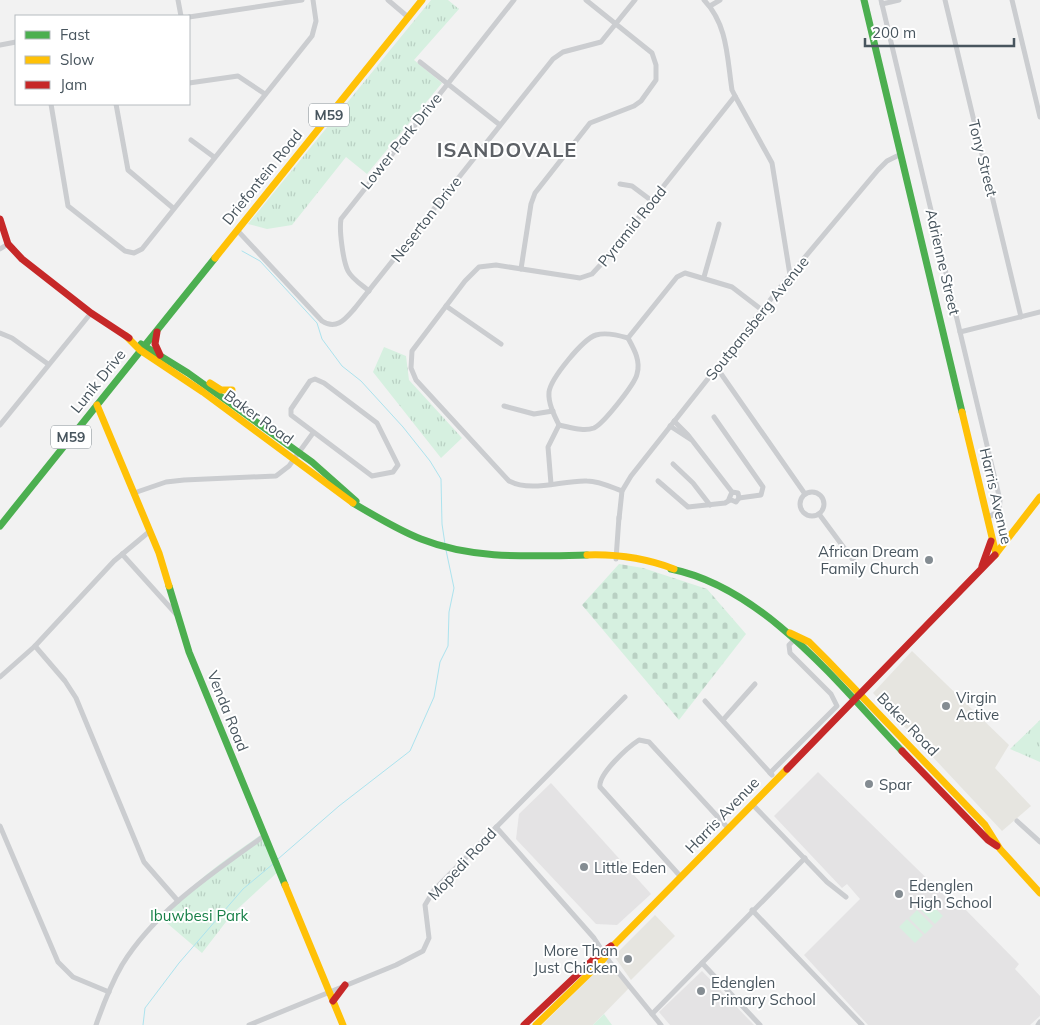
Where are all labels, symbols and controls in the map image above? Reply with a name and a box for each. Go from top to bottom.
legend [15,15,190,105]
scale bar [865,15,1014,47]
text: 200 m [872,23,916,42]
text: Fast [60,25,90,44]
text: Slow [60,50,94,69]
text: Jam [60,75,87,94]
street label: Lower Park Drive [356,89,446,193]
road number: M59 [309,104,349,126]
street label: Tony Street [964,118,1002,198]
street label: Driefontein Road [218,126,306,228]
district label: ISANDOVALE [437,137,577,162]
street label: Neserton Drive [387,172,465,266]
street label: Pyramid Road [594,182,670,270]
street label: Adrienne Street [922,207,964,317]
street label: Soutpansberg Avenue [701,252,813,384]
street label: Lunik Drive [66,345,130,417]
street label: Baker Road [221,385,297,449]
road number: M59 [51,426,91,448]
street label: Harris Avenue [976,446,1016,546]
place label: African Dream Family Church [818,542,919,578]
marker: African Dream Family Church [923,554,935,566]
street label: Venda Road [203,668,253,754]
street label: Baker Road [873,688,943,760]
place label: Virgin Active [956,688,999,724]
marker: Virgin Active [940,700,952,712]
street label: Harris Avenue [681,773,763,857]
place label: Spar [879,775,912,794]
marker: Spar [863,778,875,790]
street label: Mopedi Road [424,824,500,904]
place label: Little Eden [594,858,666,877]
marker: Little Eden [578,861,590,873]
place label: Edenglen High School [909,876,992,912]
marker: Edenglen High School [893,888,905,900]
park label: Ibuwbesi Park [150,906,248,925]
place label: More Than Just Chicken [533,941,618,977]
marker: More Than Just Chicken [622,953,634,965]
place label: Edenglen Primary School [711,973,816,1009]
marker: Edenglen Primary School [695,985,707,997]

